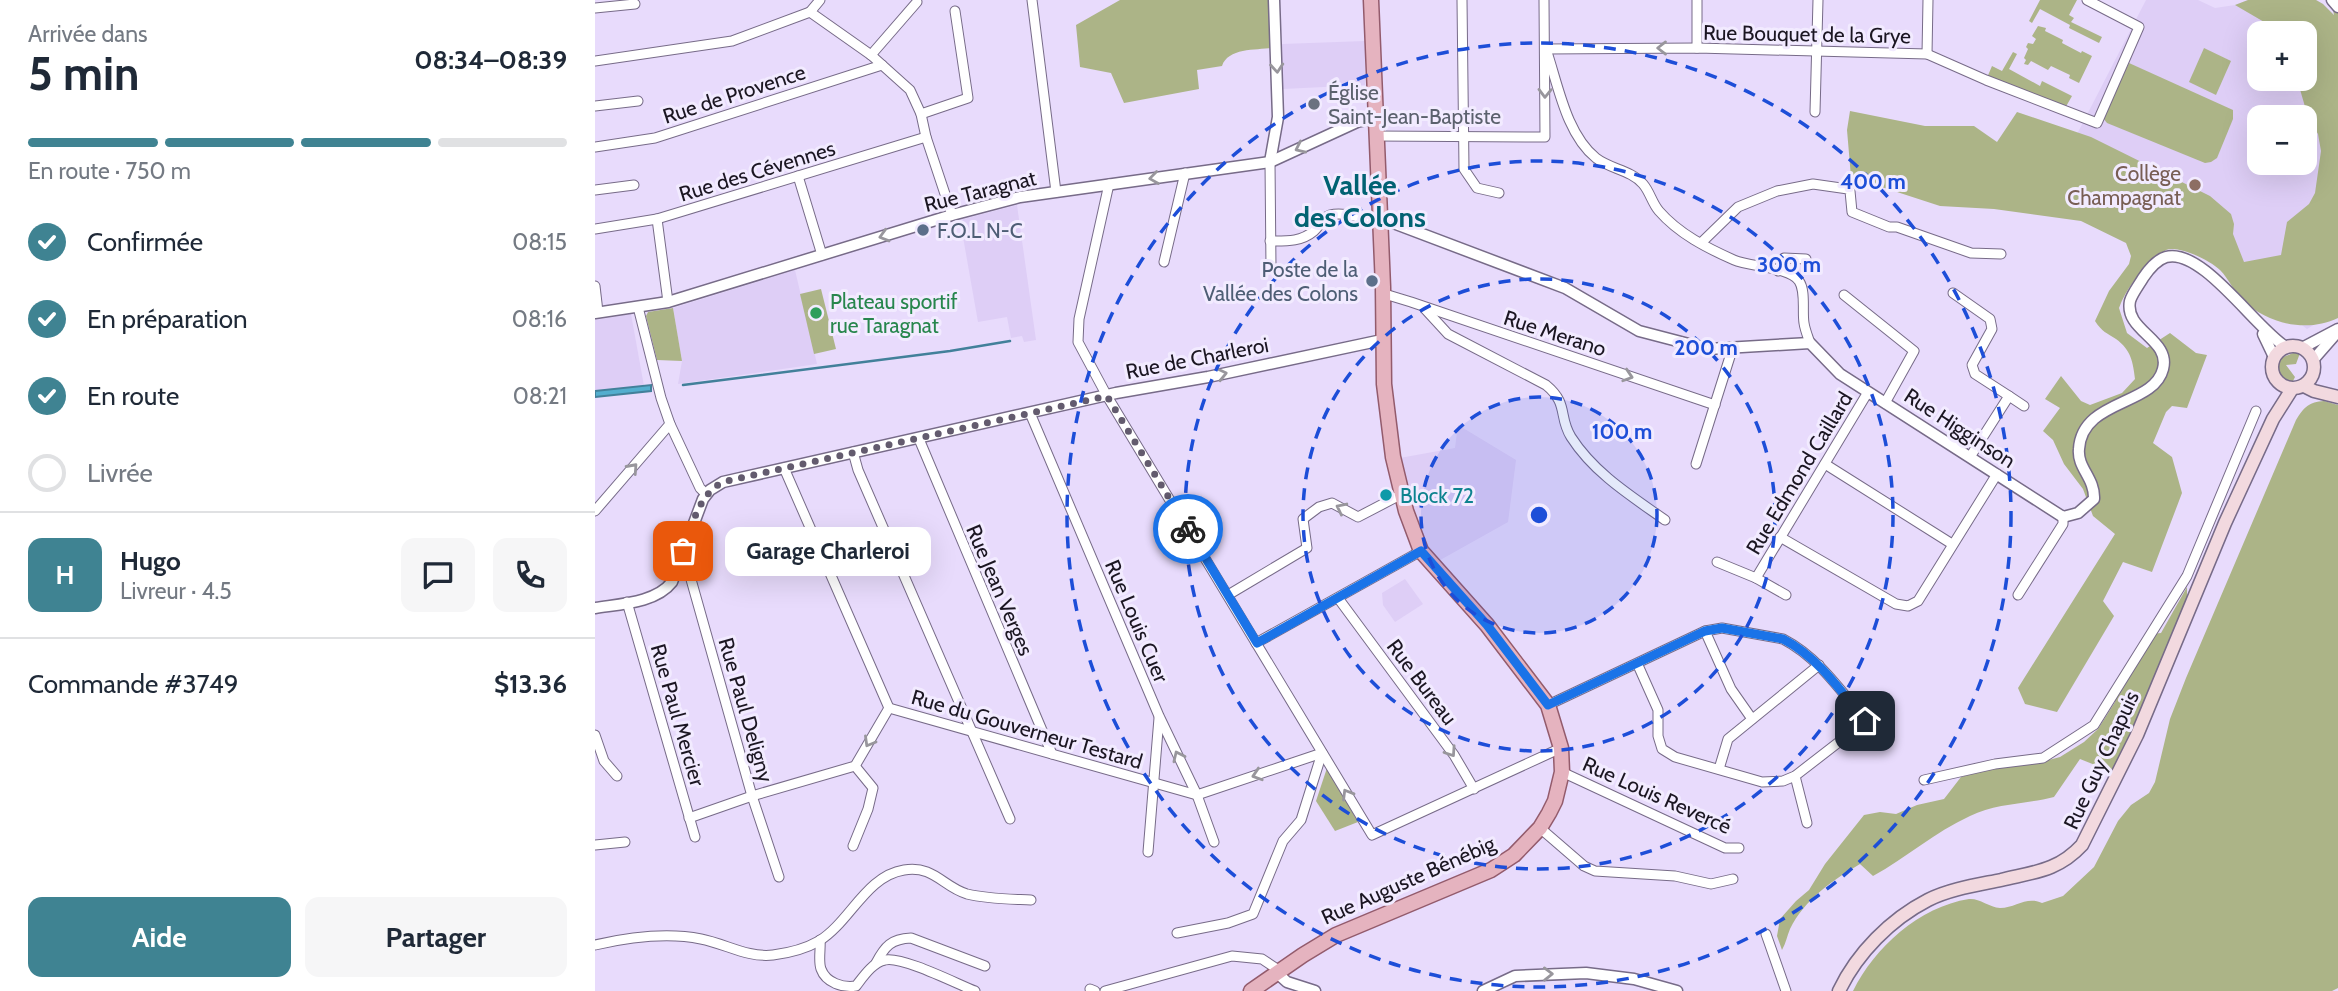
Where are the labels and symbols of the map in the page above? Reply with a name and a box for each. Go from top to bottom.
street label: Rue Bouquet de la Grye [1703,20,1911,48]
one-way arrow [1657,40,1667,56]
street label: Rue de Provence [660,59,809,129]
one-way arrow [1269,63,1284,74]
place label: Église Saint-Jean-Baptiste [1328,80,1501,129]
one-way arrow [1537,88,1553,98]
marker: Église Saint-Jean-Baptiste [1306,96,1322,112]
street label: Rue des Cévennes [676,135,838,207]
one-way arrow [1295,140,1307,154]
place label: Collège Champagnat [2067,161,2181,210]
street label: Rue Taragnat [921,165,1039,217]
district label: Vallée des Colons [1294,168,1426,234]
text: 400 m [1840,169,1906,194]
one-way arrow [1148,170,1160,185]
marker: Collège Champagnat [2187,177,2203,193]
place label: F.O.L N-C [937,218,1023,243]
marker: F.O.L N-C [915,222,931,238]
one-way arrow [879,228,891,243]
text: 300 m [1757,252,1821,277]
place label: Poste de la Vallée des Colons [1203,257,1358,306]
marker: Poste de la Vallée des Colons [1364,273,1380,289]
place label: Plateau sportif rue Taragnat [830,289,957,338]
marker: Plateau sportif rue Taragnat [808,305,824,321]
street label: Rue Merano [1501,305,1609,361]
street label: Rue de Charleroi [1123,332,1271,384]
text: 200 m [1674,335,1738,360]
one-way arrow [1216,368,1228,382]
one-way arrow [1622,368,1634,382]
street label: Rue Higginson [1900,383,2020,473]
street label: Rue Edmond Caillard [1741,387,1857,559]
text: 100 m [1592,419,1652,444]
one-way arrow [625,463,638,476]
place label: Block 72 [1400,483,1474,508]
marker: Block 72 [1378,487,1394,503]
courier [1153,494,1223,564]
one-way arrow [1336,503,1349,516]
centre of rings [1527,503,1551,527]
pin [653,521,713,581]
street label: Rue Jean Verges [961,521,1039,660]
callout: Garage Charleroi [725,526,931,576]
street label: Rue Louis Cuer [1100,556,1174,686]
street label: Rue Bureau [1382,634,1462,730]
street label: Rue Paul Deligny [713,635,779,786]
street label: Rue Paul Mercier [646,641,710,789]
street label: Rue du Gouverneur Testard [908,684,1146,774]
street label: Rue Guy Chapuis [2058,687,2144,833]
pin [1835,691,1895,751]
one-way arrow [864,735,877,748]
one-way arrow [1443,744,1456,757]
one-way arrow [1172,750,1186,763]
street label: Rue Louis Revercé [1579,751,1735,839]
one-way arrow [1252,767,1264,781]
one-way arrow [1342,789,1355,802]
street label: Rue Auguste Bénébig [1317,830,1499,930]
one-way arrow [1542,966,1553,981]

